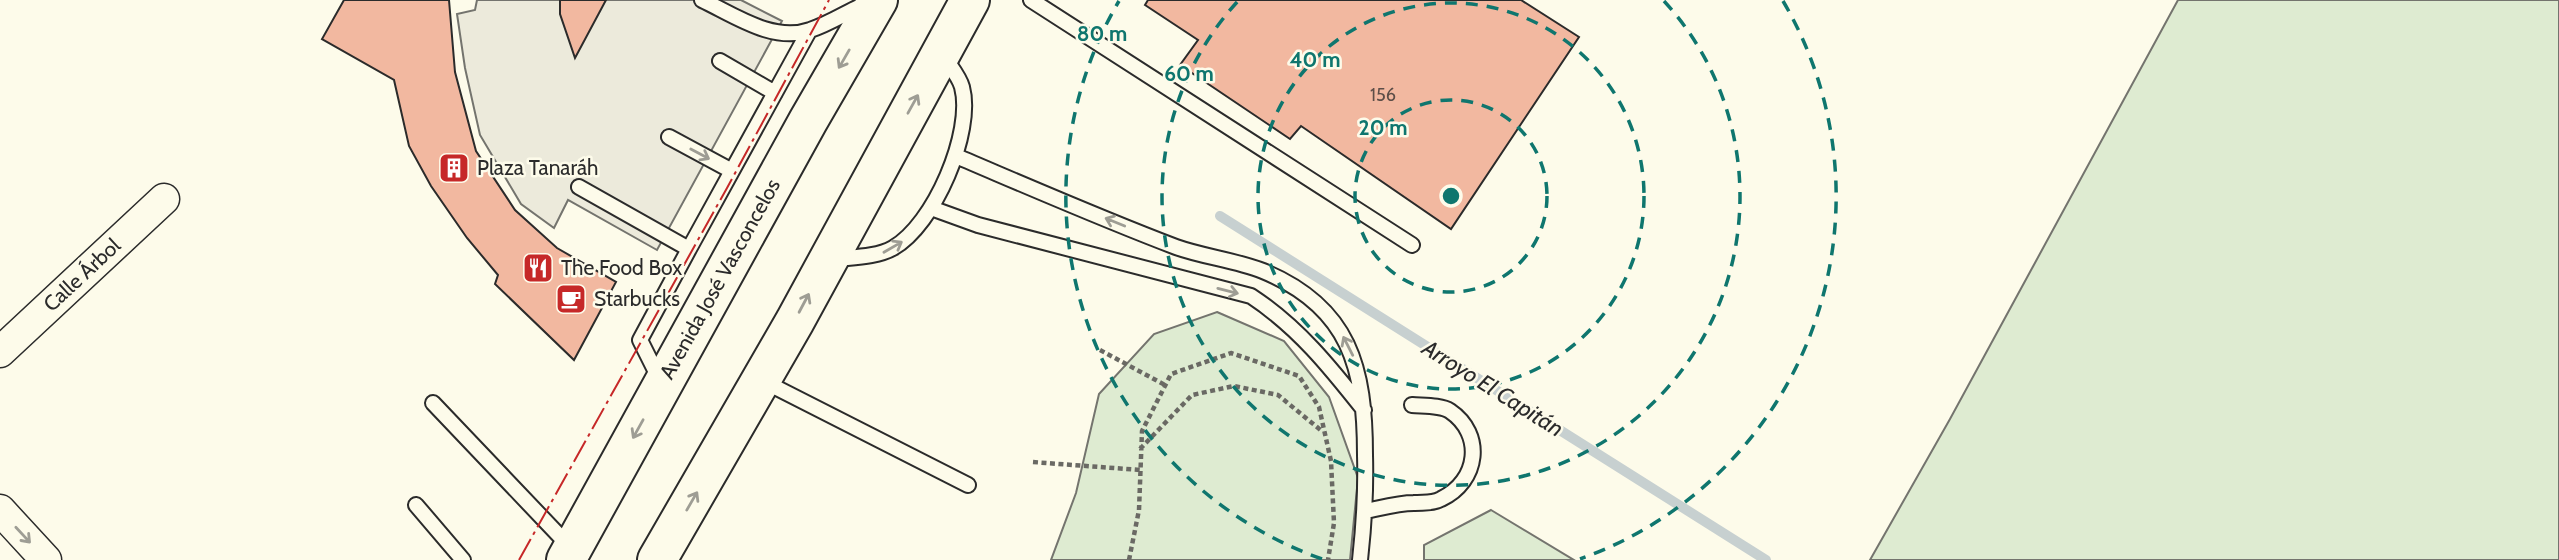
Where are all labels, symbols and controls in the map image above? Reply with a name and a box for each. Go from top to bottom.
text: 80 m [1077,21,1127,46]
text: 40 m [1290,47,1340,72]
one-way arrow [837,48,850,69]
text: 60 m [1164,61,1214,86]
house number: 156 [1370,84,1396,106]
one-way arrow [906,94,920,114]
text: 20 m [1359,115,1407,140]
one-way arrow [689,148,710,161]
building icon: Plaza Tanaráh [437,151,471,185]
place label: Plaza Tanaráh [477,155,598,180]
street label: Avenida José Vasconcelos [654,174,785,383]
centre of rings [1439,184,1463,208]
one-way arrow [1105,214,1126,227]
street label: Calle Árbol [38,233,125,317]
one-way arrow [883,239,902,254]
restaurant icon: The Food Box [521,251,555,285]
place label: The Food Box [561,255,682,280]
cafe icon: Starbucks [554,282,588,316]
one-way arrow [1216,285,1238,298]
place label: Starbucks [594,286,680,311]
one-way arrow [798,294,812,314]
water label: Arroyo El Capitán [1416,333,1569,443]
one-way arrow [1340,336,1354,357]
one-way arrow [630,418,644,439]
one-way arrow [686,491,699,512]
one-way arrow [15,526,31,544]

